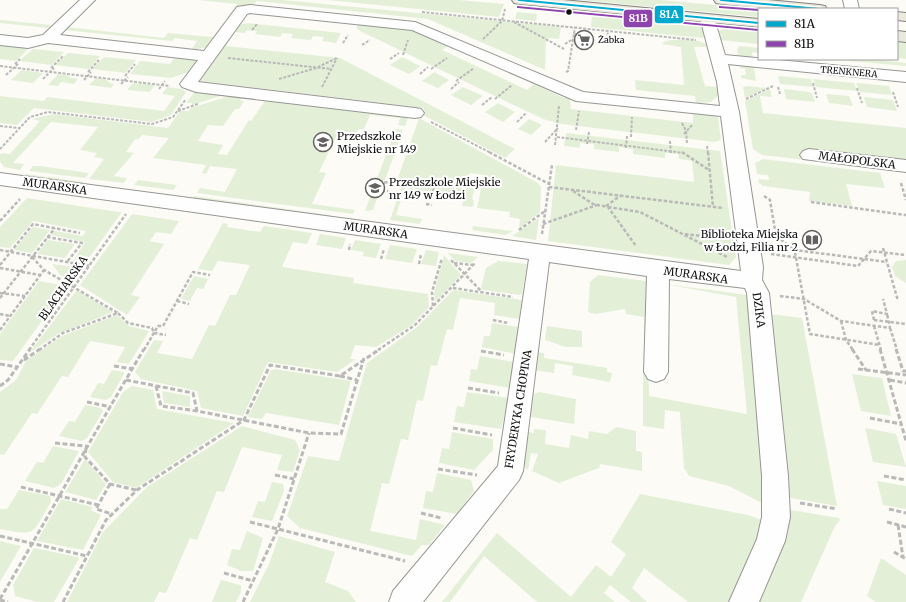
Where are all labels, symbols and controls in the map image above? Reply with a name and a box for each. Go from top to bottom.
line badge: 81A [654,5,684,24]
unlabelled marker [564,7,574,17]
text: 81A [659,7,679,21]
legend [758,8,898,60]
line badge: 81B [623,9,653,28]
text: 81B [628,11,648,25]
text: 81A [794,16,815,31]
supermarket icon: Żabka [573,29,595,51]
place label: Żabka [598,34,625,45]
text: 81B [794,36,814,51]
street label: TRENKNERA [820,64,879,80]
place label: Przedszkole Miejskie nr 149 [337,129,417,156]
school or university icon: Przedszkole Miejskie nr 149 [312,131,334,153]
street label: MAŁOPOLSKA [818,148,897,172]
street label: MURARSKA [22,175,88,197]
place label: Przedszkole Miejskie nr 149 w Łodzi [389,175,501,202]
school or university icon: Przedszkole Miejskie nr 149 w Łodzi [364,177,386,199]
street label: MURARSKA [343,219,409,241]
place label: Biblioteka Miejska w Łodzi, Filia nr 2 [701,227,798,254]
library icon: Biblioteka Miejska w Łodzi, Filia nr 2 [801,229,823,251]
street label: BLACHARSKA [36,253,91,323]
street label: MURARSKA [663,264,729,286]
street label: DZIKA [750,292,768,329]
street label: FRYDERYKA CHOPINA [502,348,534,469]

